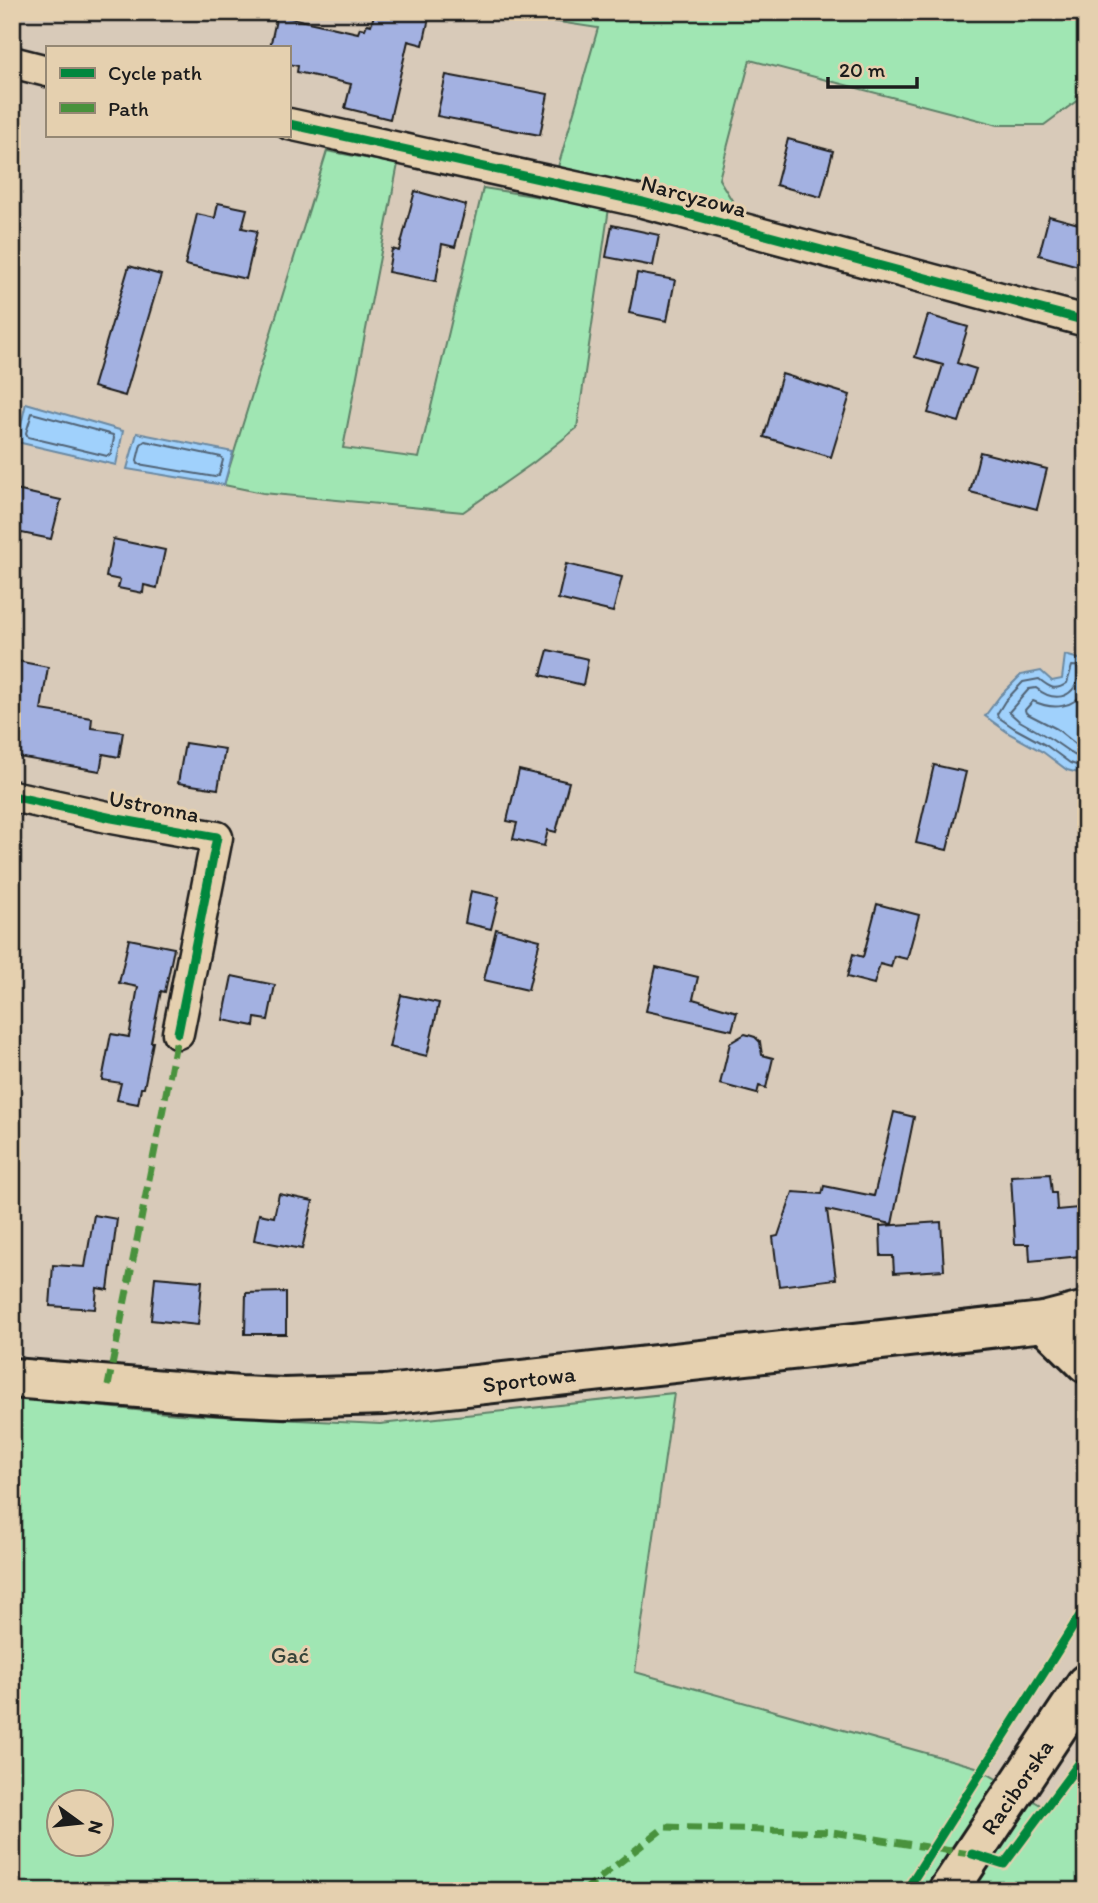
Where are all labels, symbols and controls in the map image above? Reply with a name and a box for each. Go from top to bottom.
legend [46,46,290,136]
scale bar [828,46,918,90]
text: 20 m [839,57,886,82]
text: Cycle path [108,60,202,85]
text: Path [108,96,149,121]
street label: Narcyzowa [638,169,750,224]
street label: Ustronna [106,784,202,828]
street label: Sportowa [481,1359,577,1399]
park label: Gać [271,1641,310,1669]
street label: Raciborska [975,1734,1059,1840]
north arrow [46,1787,116,1857]
text: N [83,1818,109,1836]

